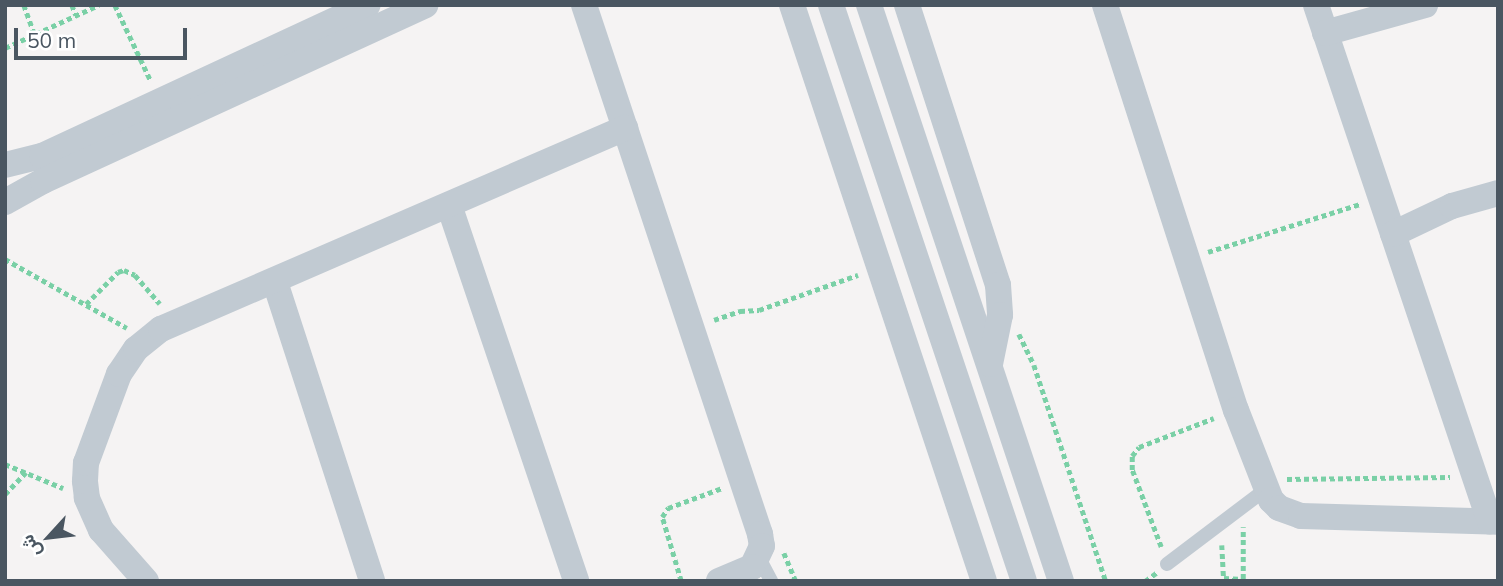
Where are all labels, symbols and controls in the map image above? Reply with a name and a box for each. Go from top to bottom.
scale bar [18,14,191,58]
text: 50 m [27,27,76,53]
north arrow [14,502,84,572]
text: ش [14,531,46,562]

